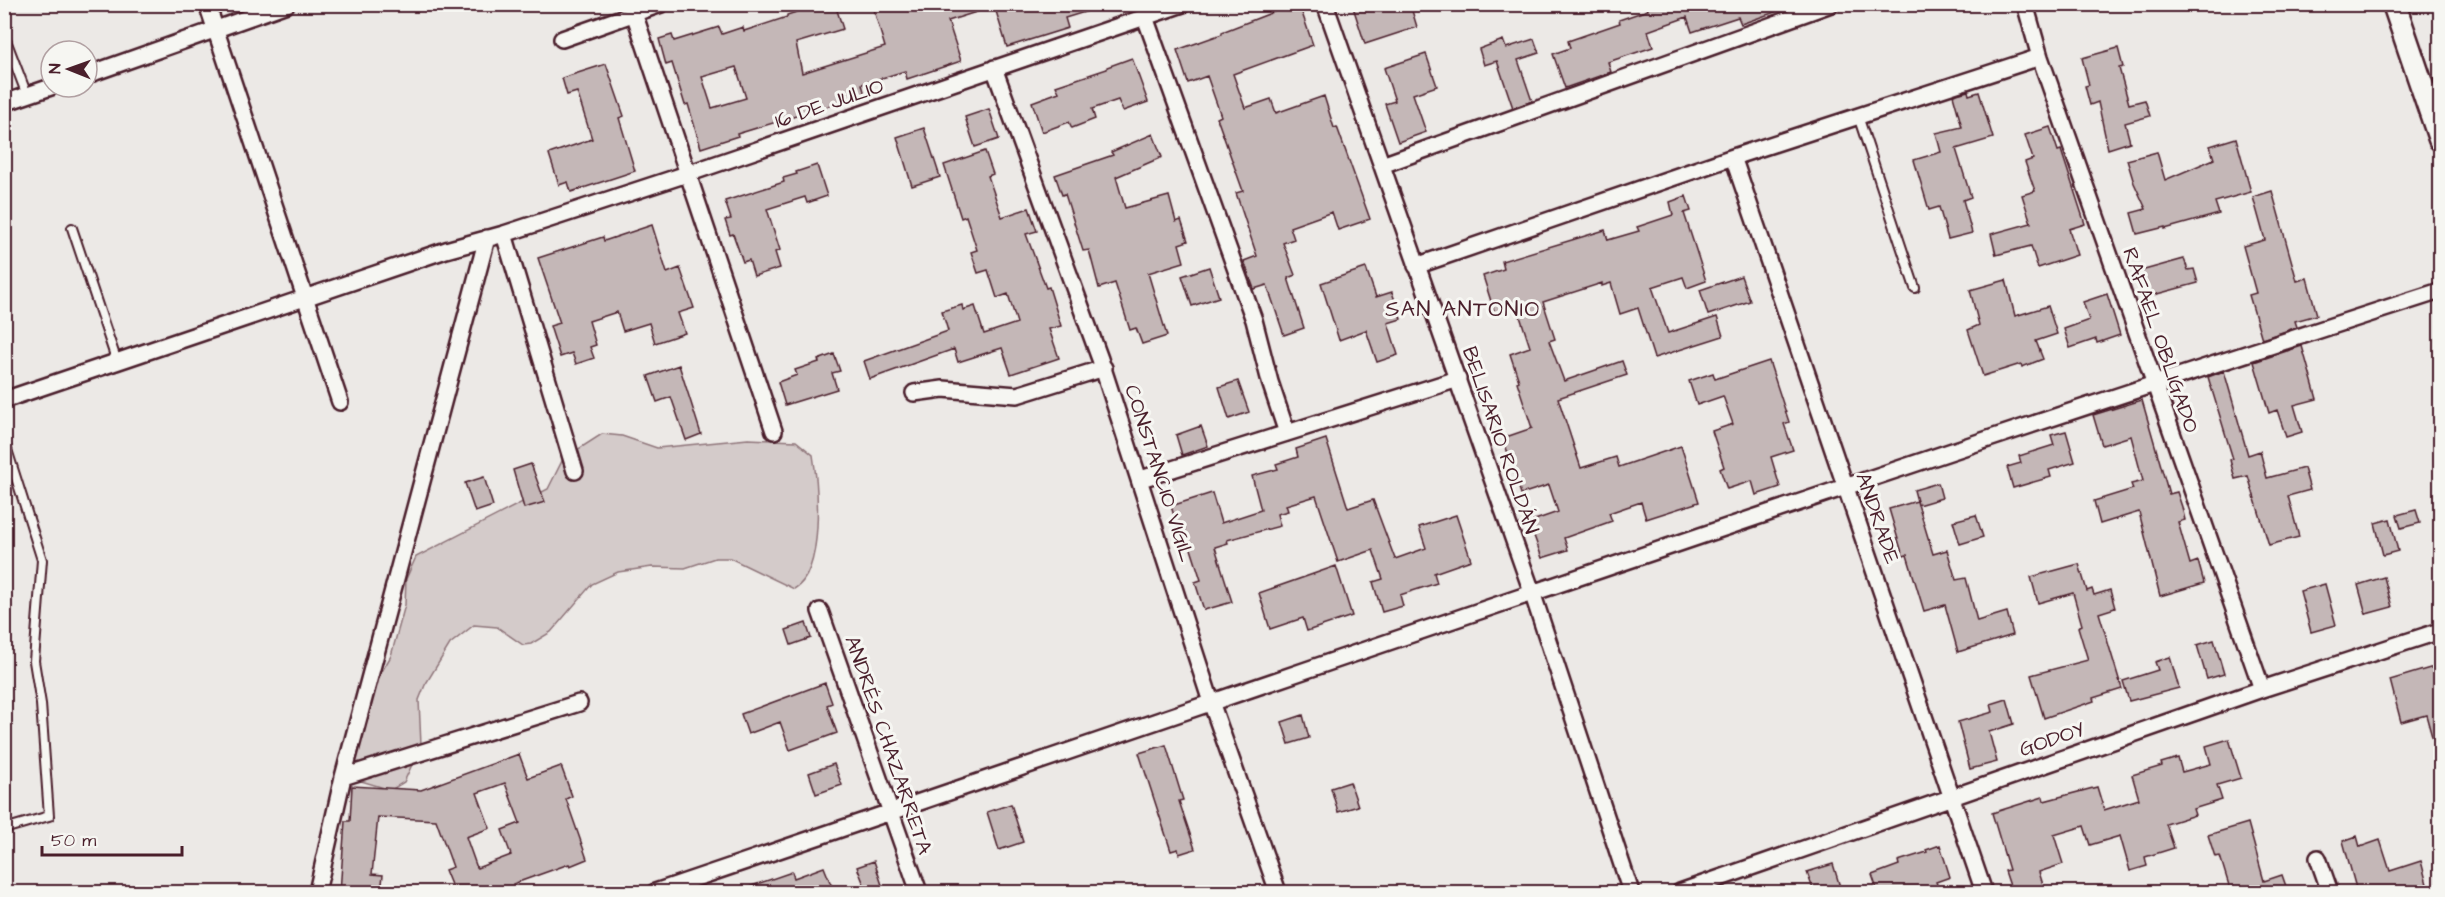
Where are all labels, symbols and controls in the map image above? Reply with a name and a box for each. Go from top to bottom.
north arrow [39,39,99,99]
text: N [44,64,66,74]
street label: 16 DE JULIO [771,71,888,136]
street label: RAFAEL OBLIGADO [2115,244,2206,437]
district label: SAN ANTONIO [1385,294,1541,325]
street label: BELISARIO ROLDÁN [1455,343,1546,538]
street label: CONSTANCIO VIGIL [1117,381,1202,566]
street label: ANDRADE [1848,469,1907,568]
street label: ANDRÉS CHAZARRETA [837,632,940,859]
street label: GODOY [2016,715,2089,764]
scale bar [42,819,182,857]
text: 50 m [51,828,96,853]

